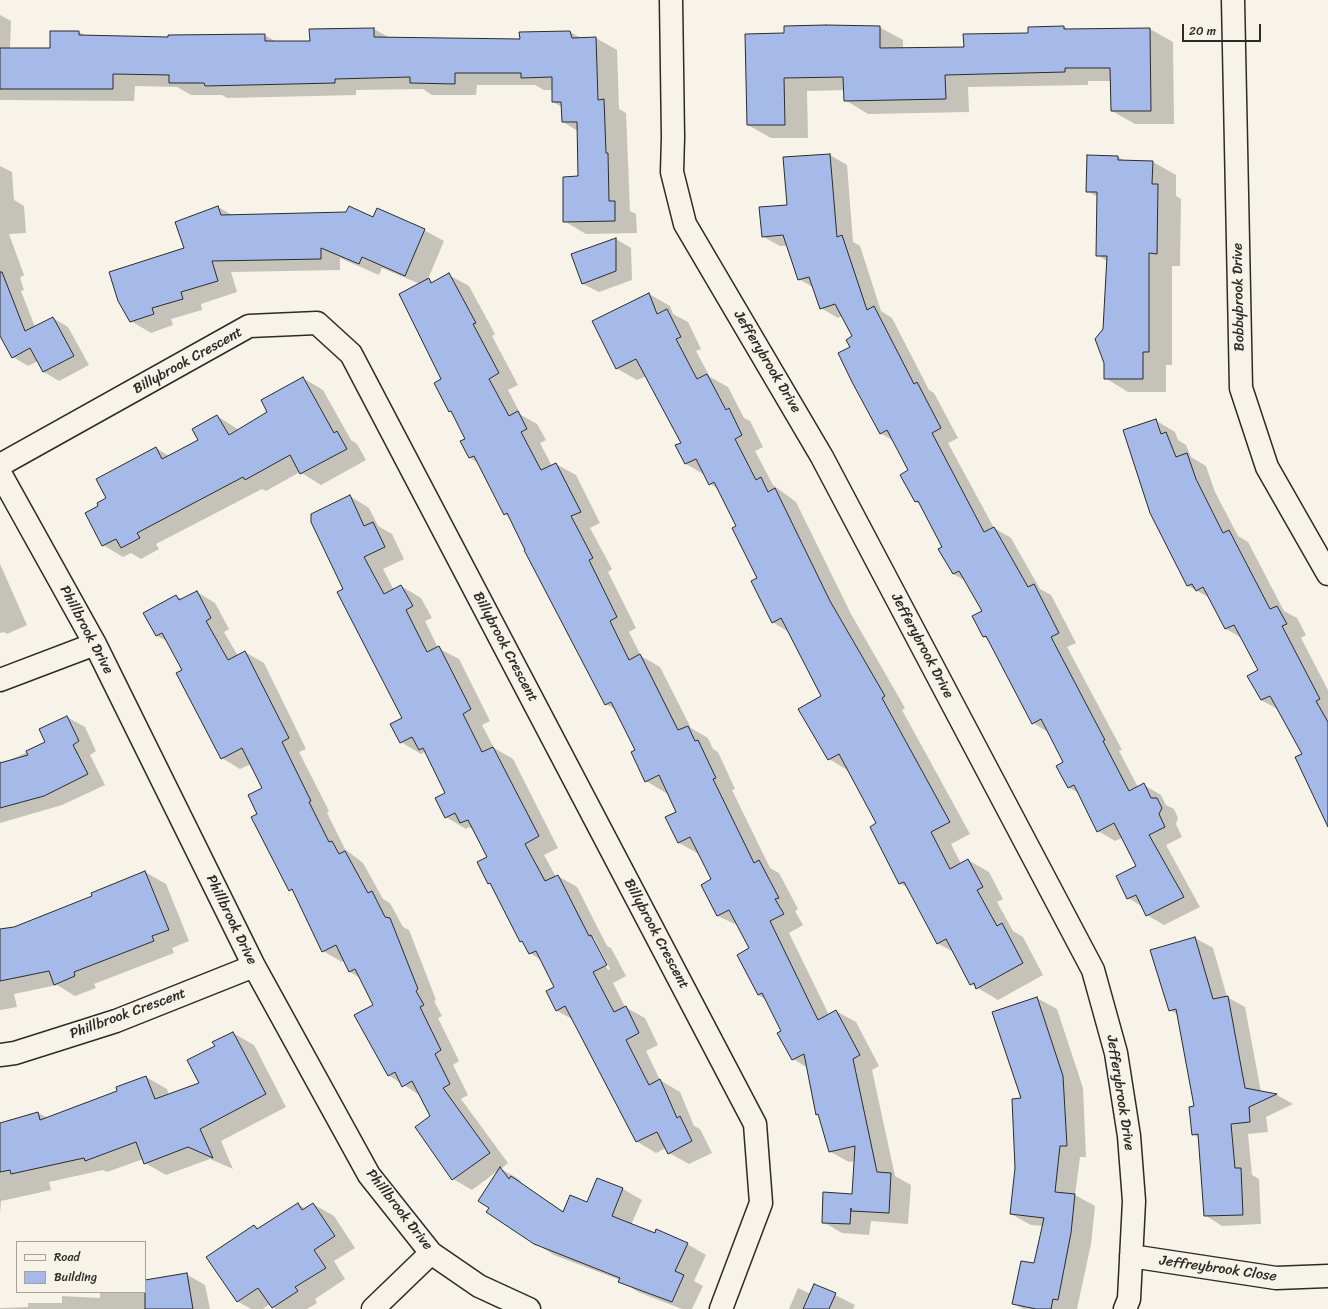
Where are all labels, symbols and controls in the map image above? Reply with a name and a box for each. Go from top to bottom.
scale bar [1184,16,1263,42]
text: 20 m [1189,20,1216,42]
street label: Bobbybrook Drive [1230,243,1248,351]
street label: Jefferybrook Drive [730,308,804,416]
street label: Billybrook Crescent [130,324,246,398]
street label: Phillbrook Drive [56,583,116,677]
street label: Billybrook Crescent [469,589,541,705]
street label: Jefferybrook Drive [887,591,957,701]
street label: Phillbrook Drive [202,872,260,968]
street label: Billybrook Crescent [620,876,692,992]
street label: Phillbrook Crescent [68,985,188,1043]
street label: Jefferybrook Drive [1103,1034,1137,1152]
street label: Phillbrook Drive [362,1166,436,1254]
legend [16,1241,146,1293]
text: Road [54,1246,80,1268]
street label: Jeffreybrook Close [1158,1252,1278,1286]
text: Building [54,1266,97,1288]

